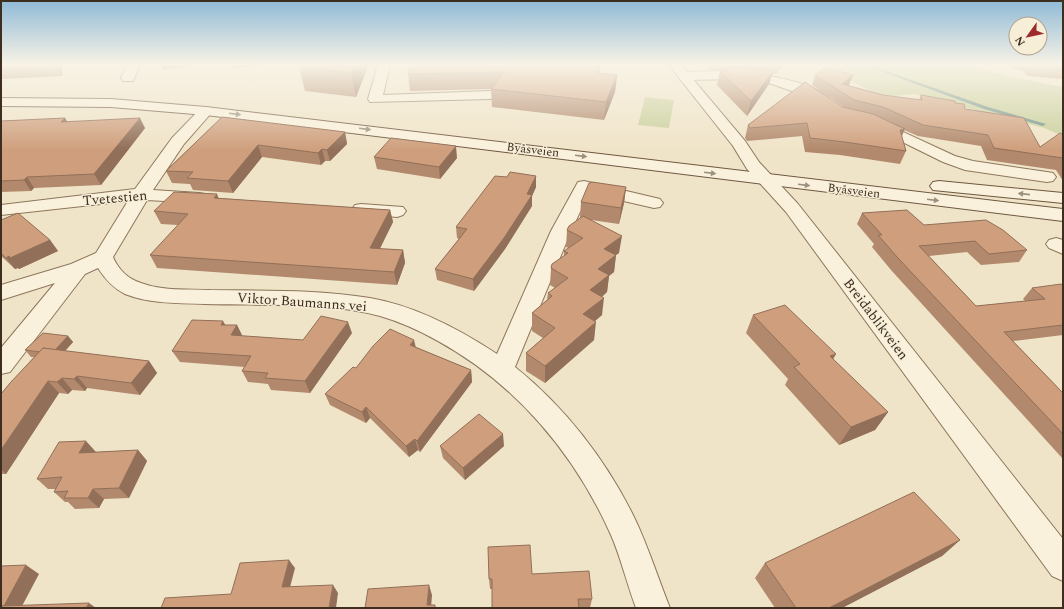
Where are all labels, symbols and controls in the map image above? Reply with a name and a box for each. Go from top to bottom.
north arrow [1008,16,1048,56]
text: N [1010,33,1030,50]
one-way arrow [229,111,242,117]
one-way arrow [359,126,371,133]
street label: Byåsveien [506,137,560,163]
one-way arrow [575,153,587,159]
one-way arrow [704,170,716,176]
street label: Byåsveien [827,178,881,204]
one-way arrow [798,182,810,188]
street label: Tvetestien [82,185,148,211]
one-way arrow [1018,191,1030,198]
one-way arrow [927,197,939,203]
street label: Breidablikveien [838,274,914,364]
street label: Viktor Baumanns vei [236,287,368,317]

